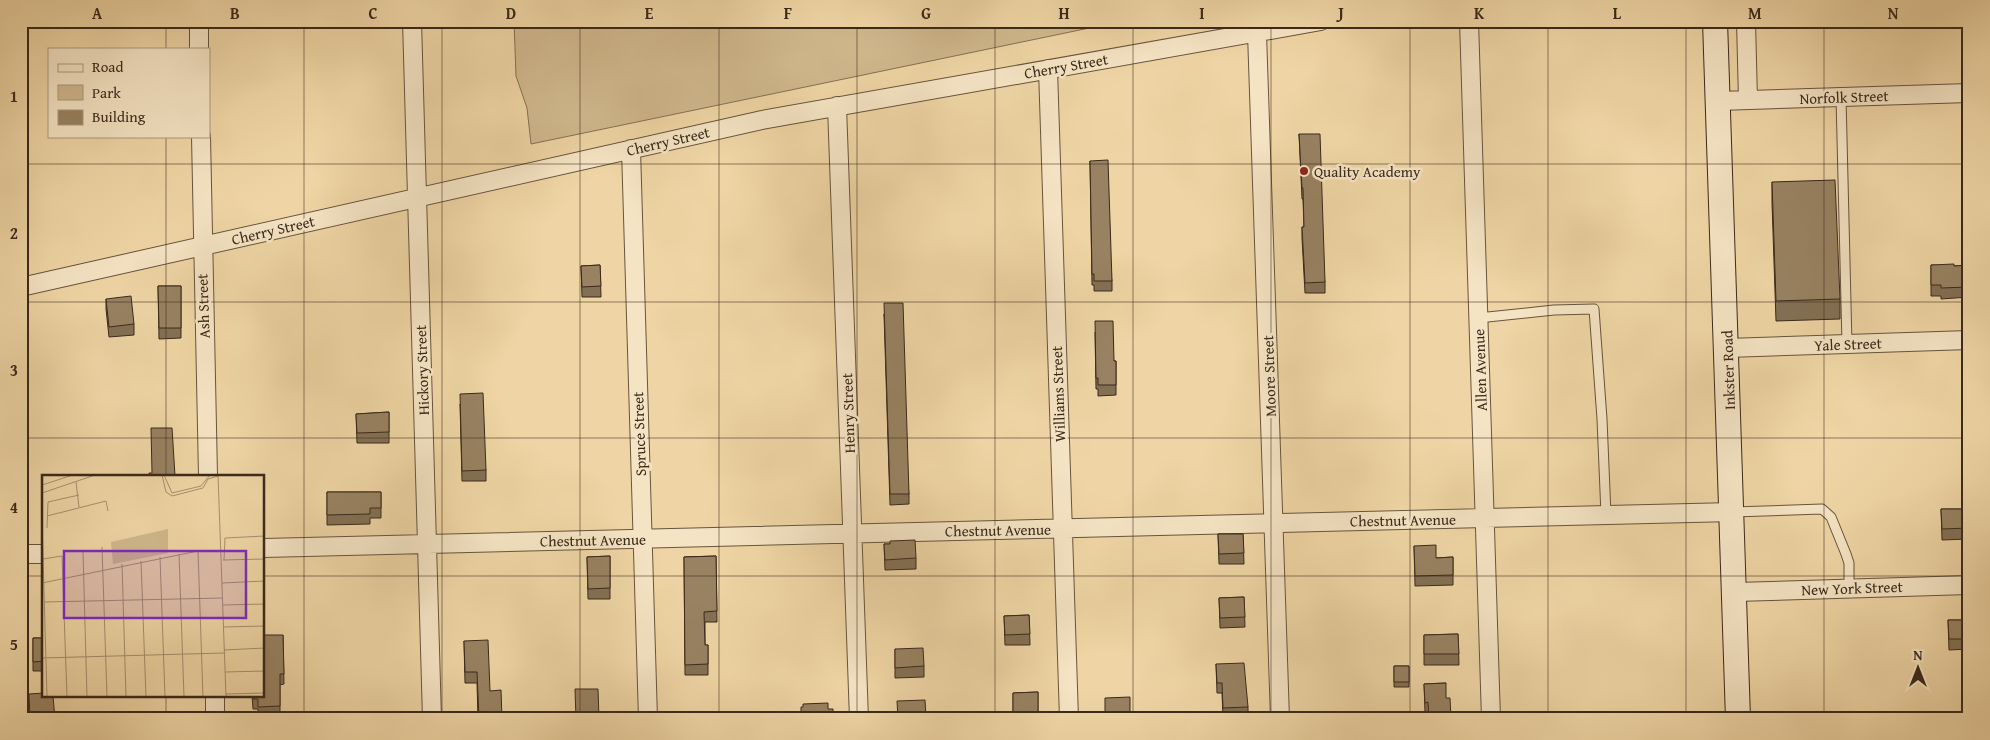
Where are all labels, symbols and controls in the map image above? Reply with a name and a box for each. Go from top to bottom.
text: A [92,1,103,25]
text: B [230,1,240,25]
text: C [368,1,378,25]
text: D [506,1,516,25]
text: E [645,1,654,25]
text: F [784,1,792,25]
text: G [921,1,931,25]
text: H [1058,1,1070,25]
text: I [1199,1,1205,25]
text: J [1335,1,1344,25]
text: K [1474,1,1485,25]
text: L [1613,1,1622,25]
text: M [1748,1,1762,25]
text: N [1888,1,1899,25]
legend [48,48,210,138]
street label: Cherry Street [1022,48,1110,84]
text: Road [92,56,123,77]
text: Park [92,82,121,103]
text: 1 [10,84,18,108]
street label: Norfolk Street [1799,85,1890,109]
text: Building [92,106,146,127]
street label: Cherry Street [624,121,712,161]
place label: Quality Academy [1314,161,1421,182]
marker: Quality Academy [1298,165,1310,177]
street label: Cherry Street [229,210,317,250]
text: 2 [10,221,18,245]
street label: Ash Street [191,273,215,339]
street label: Hickory Street [410,324,434,416]
street label: Allen Avenue [1468,328,1492,412]
street label: Inkster Road [1716,330,1740,410]
street label: Yale Street [1814,332,1883,356]
street label: Moore Street [1257,334,1281,417]
street label: Williams Street [1046,345,1070,442]
text: 3 [10,358,18,382]
street label: Henry Street [836,372,860,454]
street label: Spruce Street [627,391,651,477]
inset map [42,475,265,698]
text: 4 [10,495,18,519]
street label: Chestnut Avenue [1350,509,1456,531]
street label: Chestnut Avenue [945,519,1051,541]
street label: Chestnut Avenue [540,529,646,551]
street label: New York Street [1801,576,1904,600]
text: 5 [10,632,18,656]
north arrow [1892,642,1942,692]
text: N [1913,645,1923,665]

